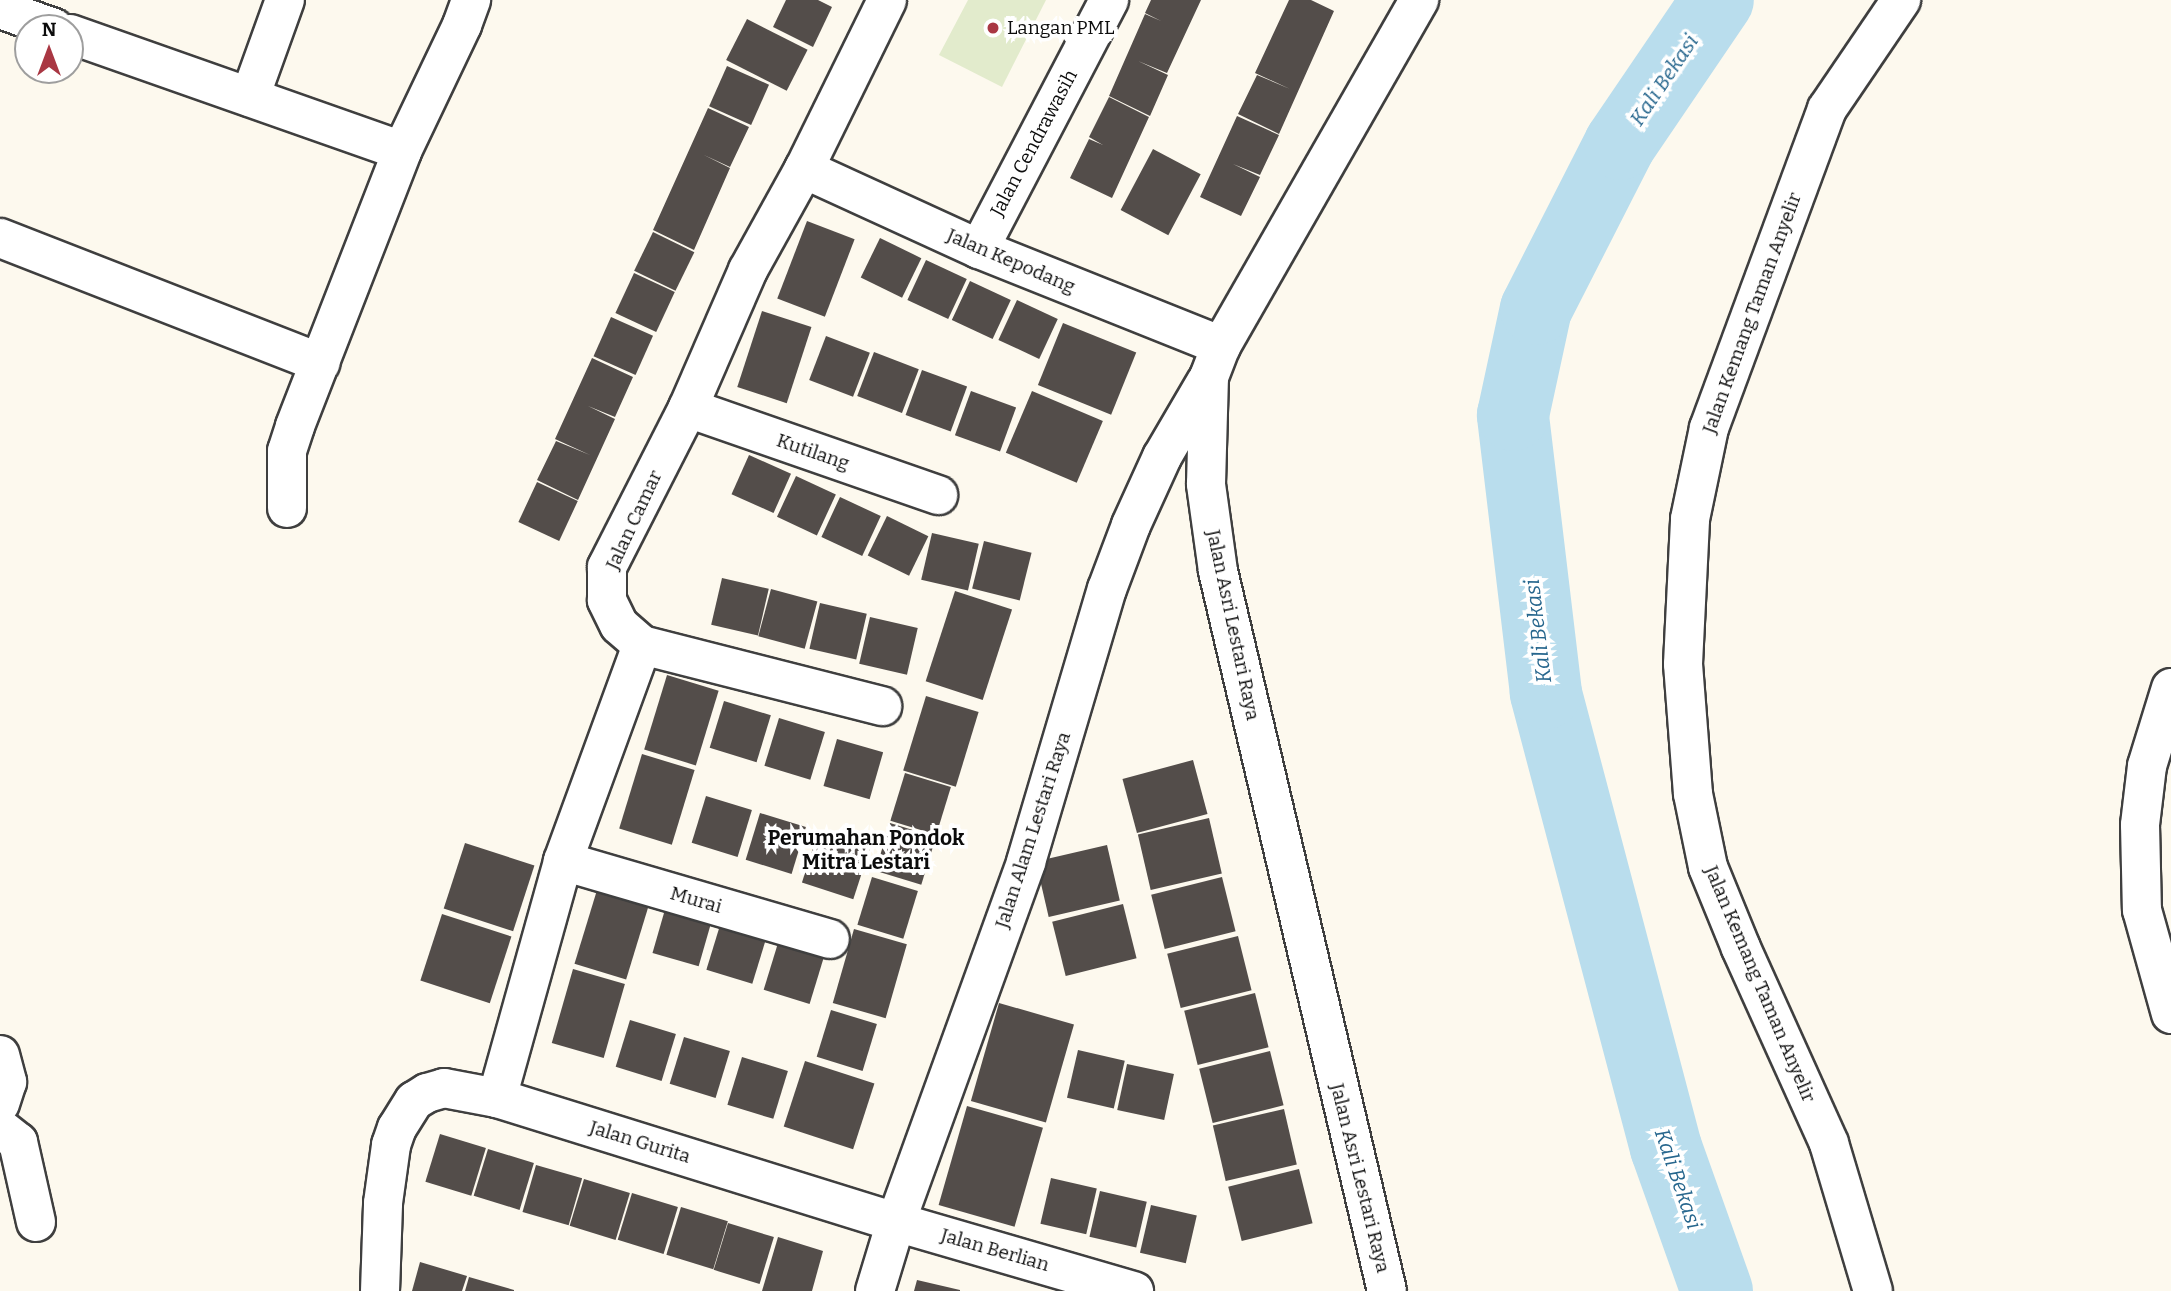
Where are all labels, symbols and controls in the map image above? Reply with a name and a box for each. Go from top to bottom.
north arrow [14,14,84,84]
place label: Langan PML [1007,17,1115,39]
text: N [42,18,56,41]
marker: Langan PML [985,20,1001,36]
water label: Kali Bekasi [1624,30,1704,130]
street label: Jalan Cendrawasih [986,66,1082,220]
street label: Jalan Kemang Taman Anyelir [1698,189,1806,437]
street label: Jalan Kepodang [943,224,1079,298]
street label: Kutilang [774,429,852,475]
street label: Jalan Camar [601,467,667,573]
street label: Jalan Asri Lestari Raya [1202,528,1264,722]
water label: Kali Bekasi [1519,578,1557,684]
street label: Jalan Alam Lestari Raya [990,729,1076,931]
district label: Perumahan Pondok Mitra Lestari [767,825,965,875]
street label: Jalan Kemang Taman Anyelir [1700,862,1820,1106]
street label: Murai [668,882,724,918]
street label: Jalan Asri Lestari Raya [1325,1081,1395,1275]
street label: Jalan Gurita [587,1116,693,1168]
water label: Kali Bekasi [1649,1125,1707,1233]
street label: Jalan Berlian [938,1224,1052,1276]

